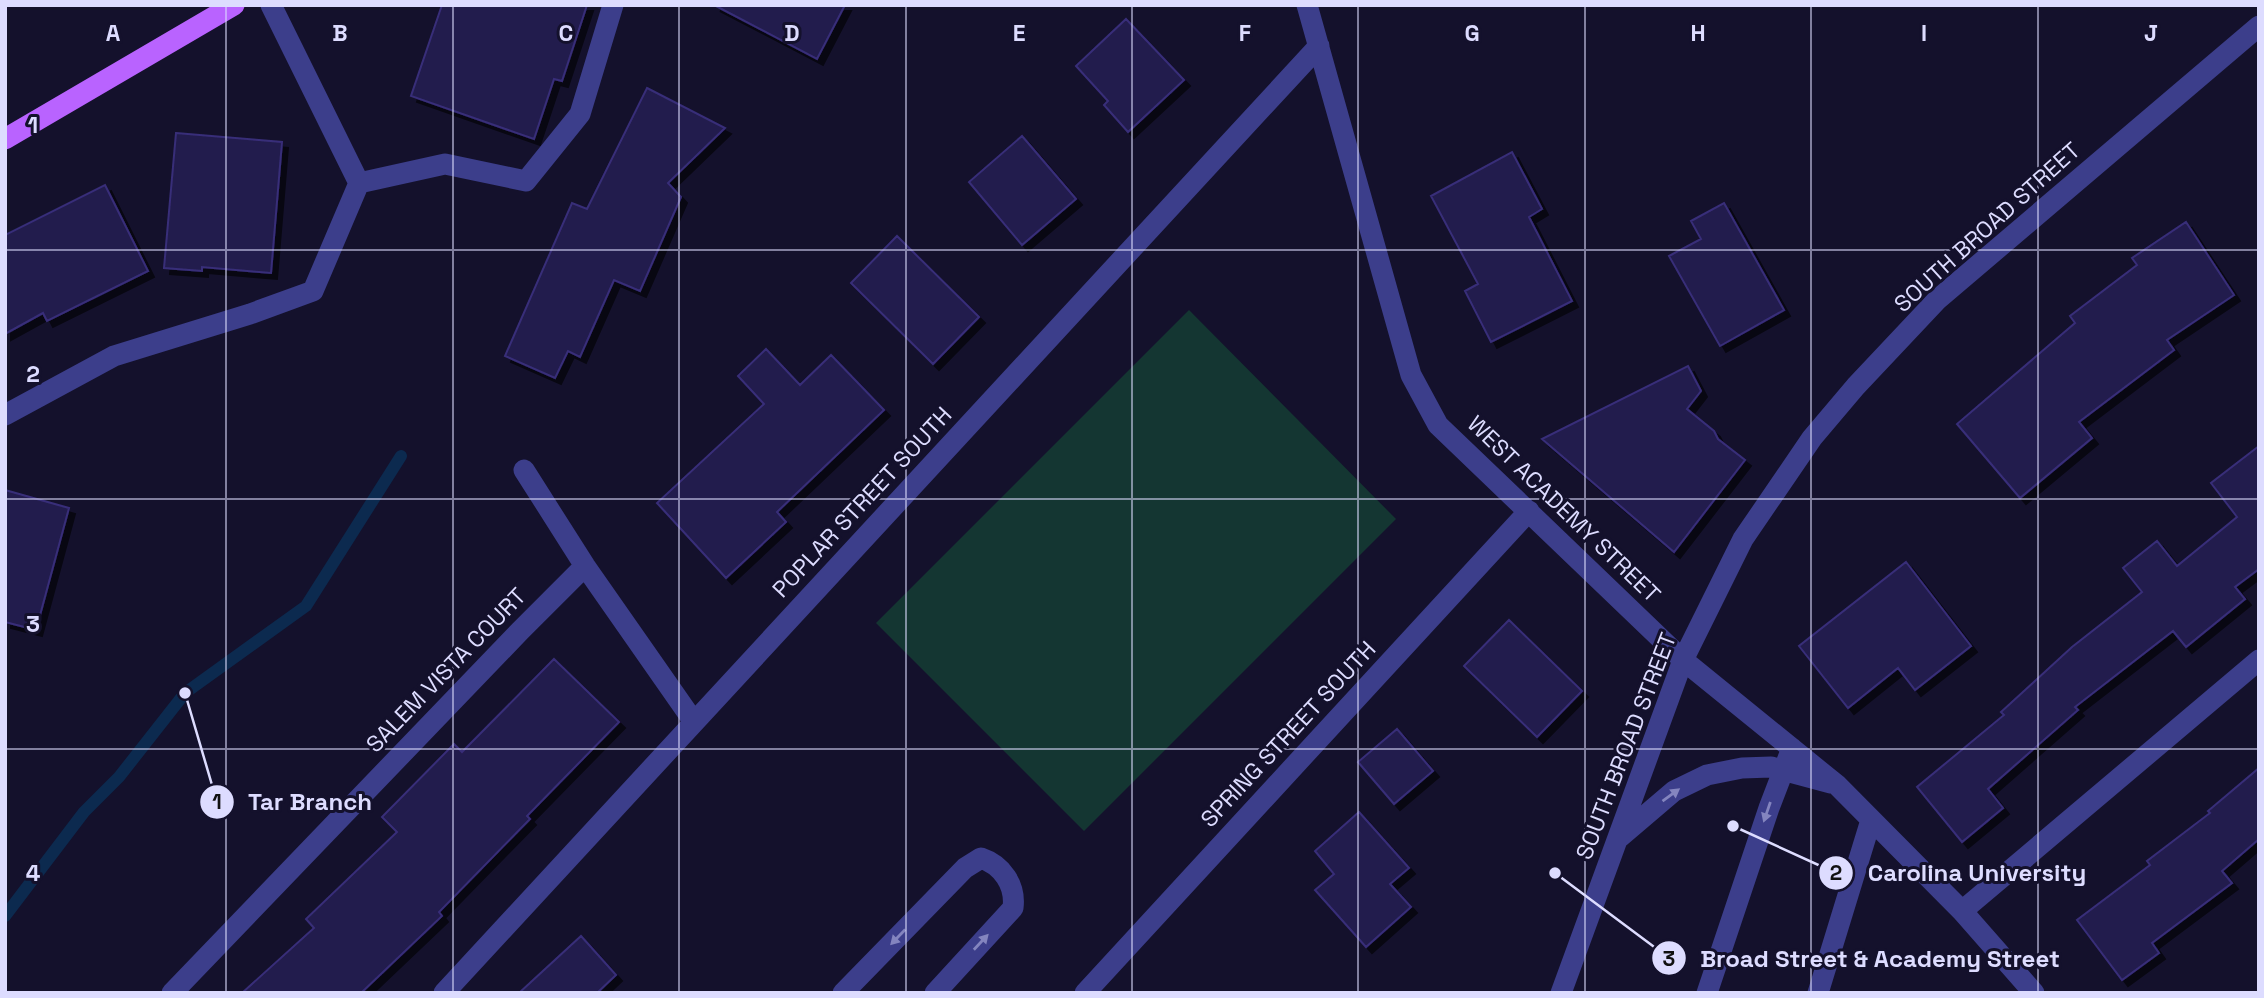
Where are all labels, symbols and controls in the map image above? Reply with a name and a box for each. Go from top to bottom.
text: A [106,18,121,48]
text: B [332,18,348,48]
text: C [559,18,573,48]
text: D [784,18,800,48]
text: E [1013,18,1025,48]
text: F [1239,18,1251,48]
text: G [1464,18,1480,48]
text: H [1690,18,1706,48]
text: I [1921,18,1927,48]
text: J [2144,18,2158,48]
text: 1 [28,110,38,140]
street label: SOUTH BROAD STREET [1888,135,2086,319]
text: 2 [26,359,40,389]
street label: POPLAR STREET SOUTH [766,400,958,604]
street label: WEST ACADEMY STREET [1461,409,1667,609]
street label: SALEM VISTA COURT [360,581,532,759]
text: 3 [26,609,40,639]
street label: SOUTH BROAD STREET [1569,628,1683,864]
street label: SPRING STREET SOUTH [1194,635,1382,833]
callout: Tar Branch [199,780,387,825]
text: Tar Branch [248,786,372,817]
text: 1 [212,788,222,815]
one-way arrow [1662,788,1680,802]
one-way arrow [1761,802,1772,823]
callout: Carolina University [1819,850,2100,895]
text: Carolina University [1868,857,2086,888]
text: 4 [26,858,41,888]
text: 2 [1830,859,1842,886]
one-way arrow [890,928,906,945]
one-way arrow [973,934,988,951]
callout: Broad Street & Academy Street [1651,936,2074,981]
text: Broad Street & Academy Street [1700,943,2060,974]
text: 3 [1663,945,1675,972]

